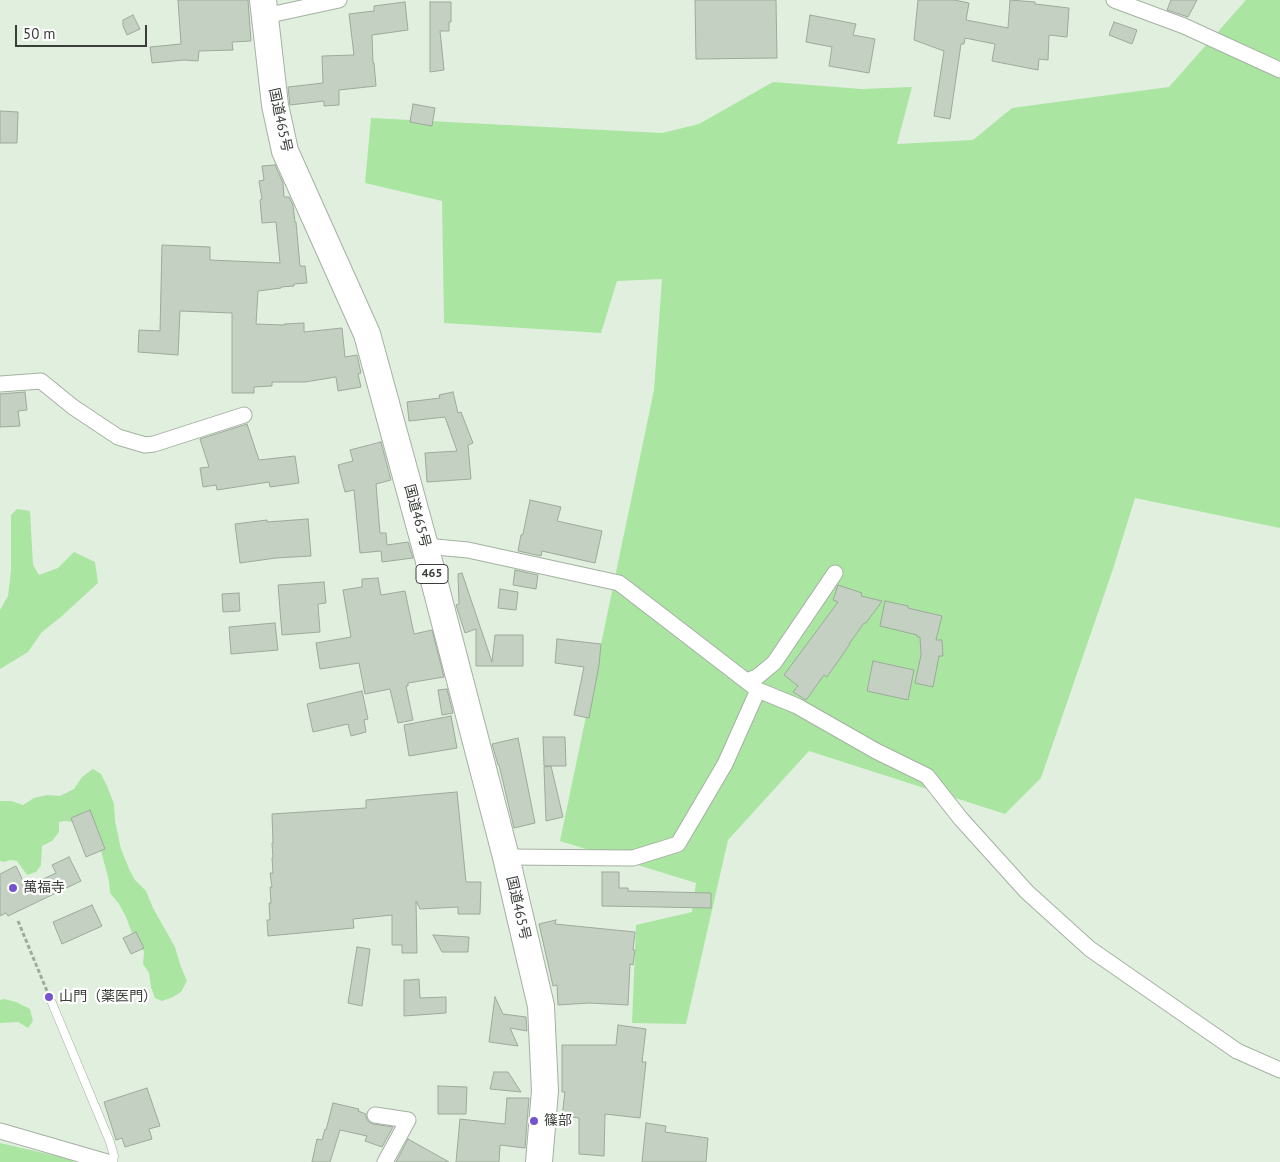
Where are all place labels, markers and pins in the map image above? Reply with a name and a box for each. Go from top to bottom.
place label: 萬福寺 [23,880,65,896]
marker: 萬福寺 [7,882,19,894]
place label: 山門（薬医門） [59,989,157,1005]
marker: 山門（薬医門） [43,991,55,1003]
place label: 篠部 [544,1113,572,1129]
marker: 篠部 [528,1115,540,1127]

